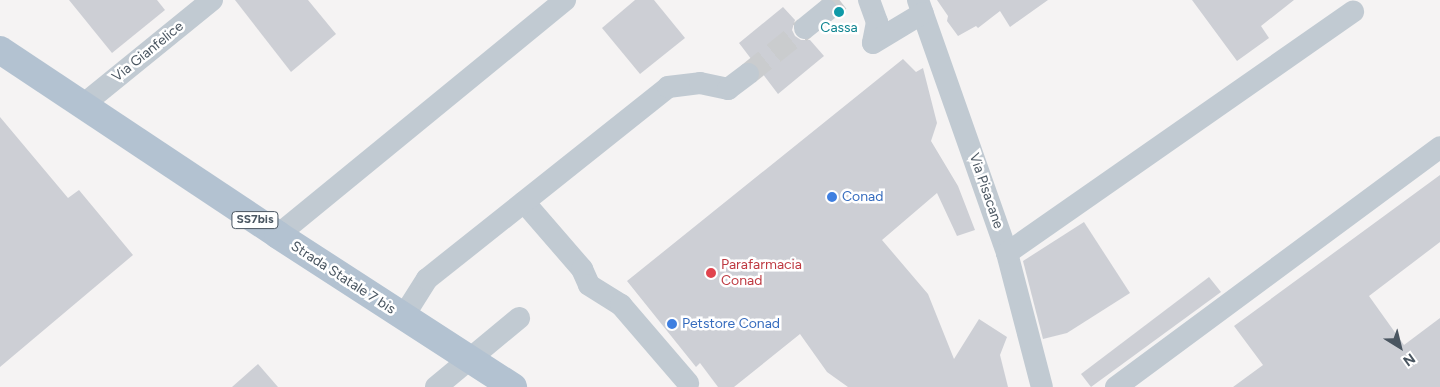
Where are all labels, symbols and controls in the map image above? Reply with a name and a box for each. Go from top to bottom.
marker: Cassa [833,6,845,18]
street label: Via Gianfelice [109,18,187,86]
place label: Cassa [820,20,858,36]
street label: Via Pisacane [965,151,1007,231]
place label: Conad [842,189,883,205]
marker: Conad [826,191,838,203]
road number: SS7bis [231,210,279,230]
street label: Strada Statale 7 bis [288,238,398,318]
place label: Parafarmacia Conad [721,257,802,290]
marker: Parafarmacia Conad [705,267,717,279]
place label: Petstore Conad [682,316,780,332]
marker: Petstore Conad [666,318,678,330]
north arrow [1375,322,1425,372]
text: N [1400,349,1418,370]

